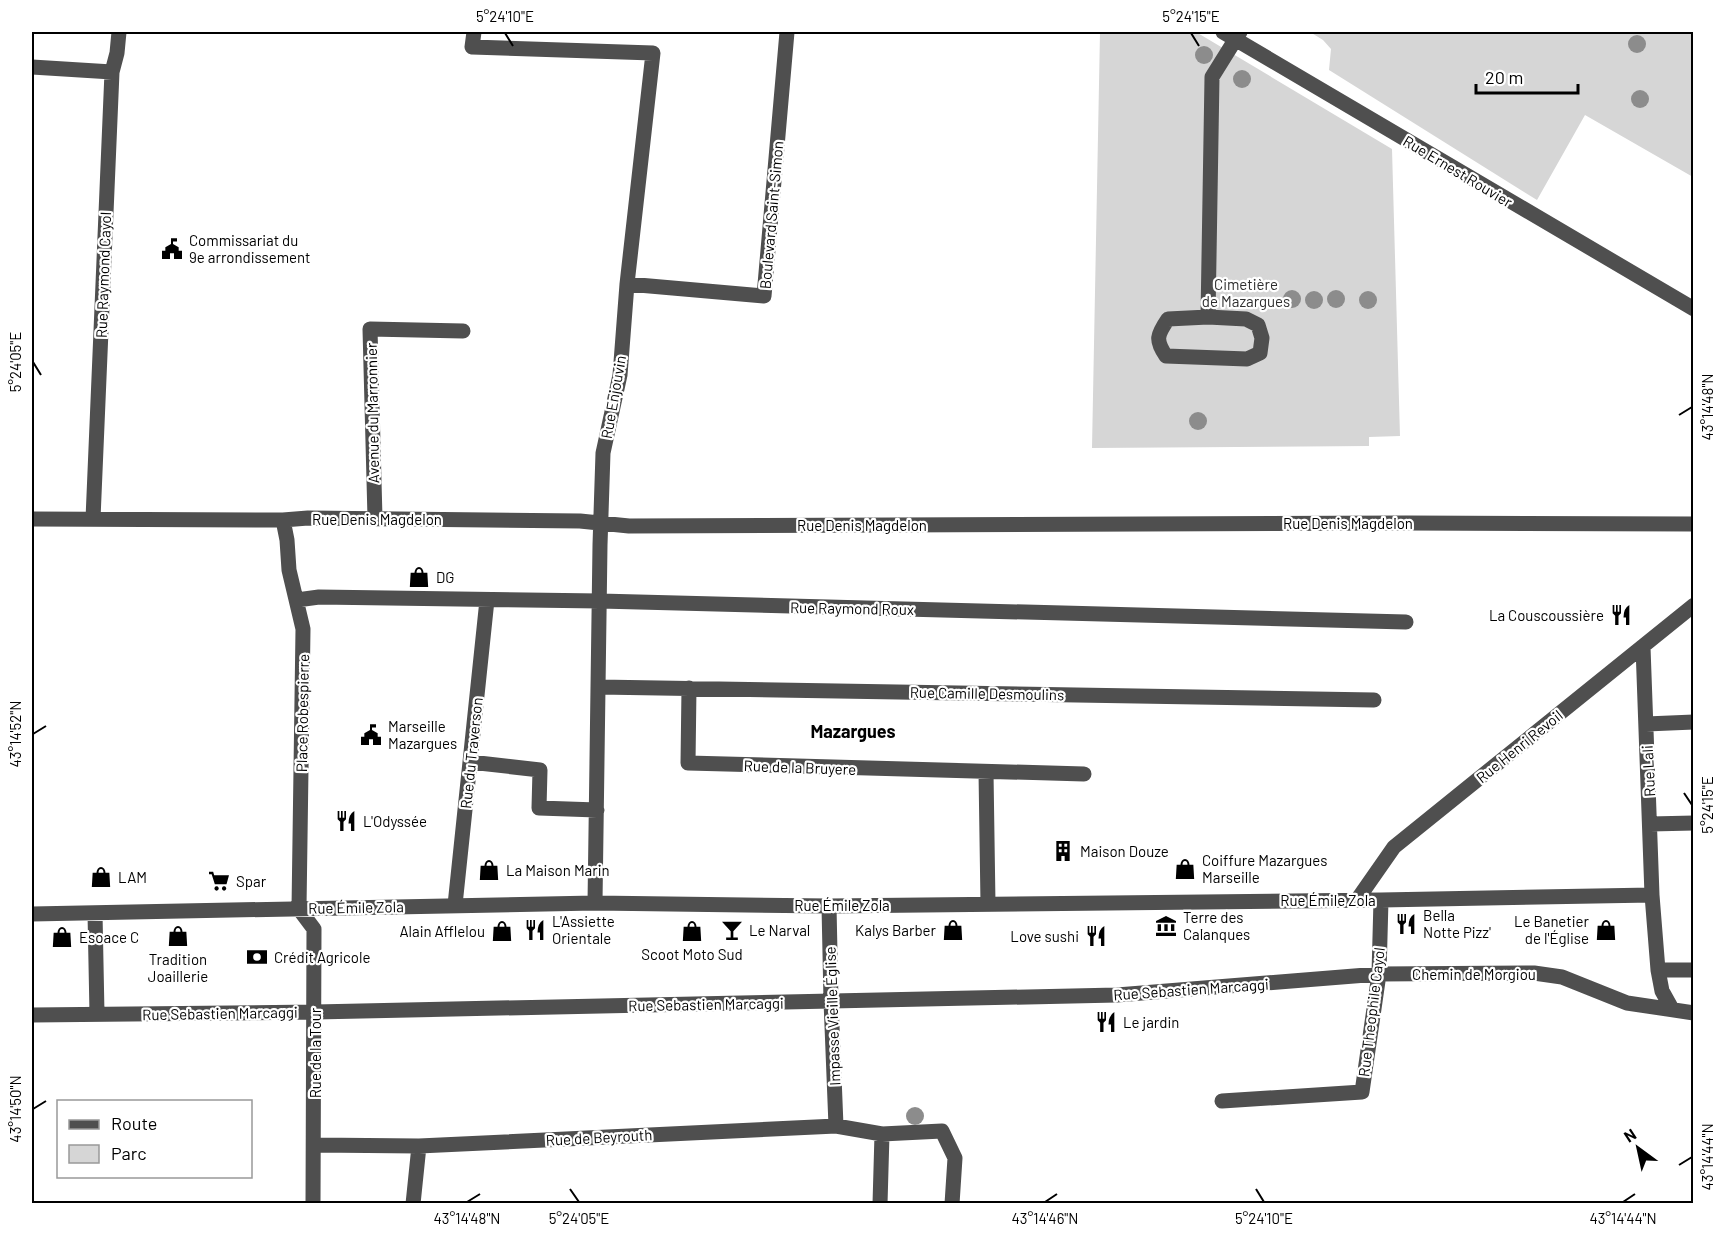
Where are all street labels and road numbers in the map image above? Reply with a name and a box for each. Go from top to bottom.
street label: Rue Ernest Rouvier [1400,131,1516,211]
street label: Boulevard Saint-Simon [756,140,786,290]
street label: Rue Raymond Cayol [92,212,114,338]
street label: Avenue du Marronnier [362,342,382,484]
street label: Rue Enjouvin [597,354,629,440]
street label: Rue Denis Magdelon [312,510,442,528]
street label: Rue Denis Magdelon [1283,514,1413,532]
street label: Rue Denis Magdelon [797,516,927,534]
street label: Rue Raymond Roux [790,598,914,618]
street label: Place Robespierre [292,654,312,772]
street label: Rue Camille Desmoulins [910,683,1064,703]
street label: Rue du Traverson [456,696,486,810]
street label: Rue Henri Revoil [1472,706,1566,786]
street label: Rue Lali [1638,745,1658,797]
street label: Rue de la Bruyere [743,756,857,778]
street label: Rue Émile Zola [1280,891,1376,909]
street label: Rue Émile Zola [794,896,890,914]
street label: Rue Émile Zola [308,897,404,917]
street label: Impasse Vieille Église [821,946,843,1086]
street label: Rue Theophile Cayol [1354,946,1388,1078]
street label: Chemin de Morgiou [1412,965,1536,983]
street label: Rue Sebastien Marcaggi [1113,975,1269,1003]
street label: Rue Sebastien Marcaggi [628,994,784,1014]
street label: Rue Sebastien Marcaggi [142,1003,298,1023]
street label: Rue de la Tour [306,1007,324,1098]
street label: Rue de Beyrouth [545,1125,653,1149]

